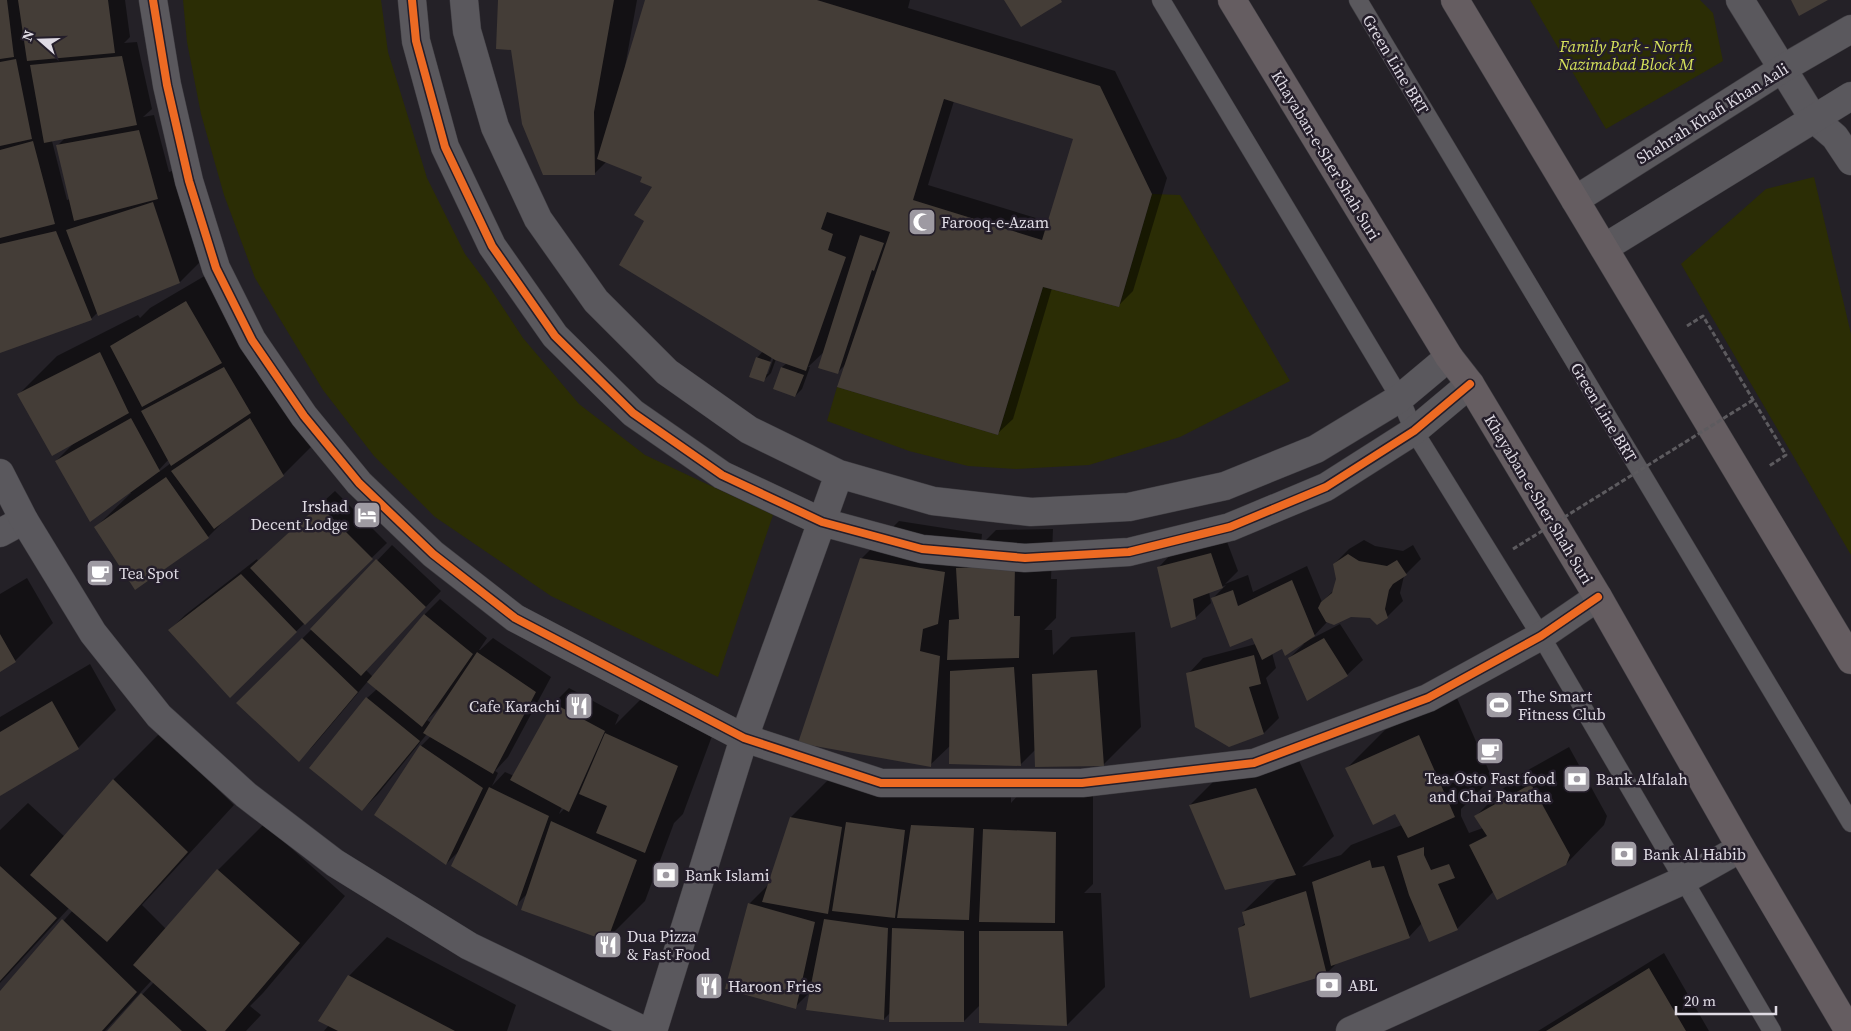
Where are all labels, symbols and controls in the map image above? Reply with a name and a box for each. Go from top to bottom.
street label: Green Line BRT [1358,10,1435,118]
north arrow [15,15,65,65]
text: N [17,27,39,44]
park label: Family Park - North Nazimabad Block M [1557,35,1694,75]
street label: Shahrah Khafi Khan Aali [1632,57,1792,169]
street label: Khayaban-e-Sher Shah Suri [1267,66,1386,244]
mosque icon: Farooq-e-Azam [907,207,937,237]
place label: Farooq-e-Azam [941,211,1049,233]
street label: Green Line BRT [1566,358,1643,466]
street label: Khayaban-e-Sher Shah Suri [1480,410,1599,588]
place label: Irshad Decent Lodge [250,495,348,535]
hotel icon: Irshad Decent Lodge [352,500,382,530]
cafe icon: Tea Spot [85,558,115,588]
place label: Tea Spot [119,562,179,584]
place label: The Smart Fitness Club [1518,685,1606,725]
sports icon: The Smart Fitness Club [1484,690,1514,720]
restaurant icon: Cafe Karachi [564,691,594,721]
place label: Cafe Karachi [469,695,560,717]
cafe icon: Tea-Osto Fast food and Chai Paratha [1475,736,1505,766]
bank icon: Bank Alfalah [1562,764,1592,794]
place label: Tea-Osto Fast food and Chai Paratha [1425,767,1555,807]
place label: Bank Alfalah [1596,768,1688,790]
bank icon: Bank Al Habib [1609,839,1639,869]
place label: Bank Al Habib [1643,843,1746,865]
bank icon: Bank Islami [651,860,681,890]
place label: Bank Islami [685,864,770,886]
place label: Dua Pizza & Fast Food [627,925,710,965]
restaurant icon: Dua Pizza & Fast Food [593,930,623,960]
bank icon: ABL [1314,970,1344,1000]
restaurant icon: Haroon Fries [694,971,724,1001]
place label: ABL [1348,974,1378,996]
place label: Haroon Fries [728,975,822,997]
scale bar [1676,984,1776,1016]
text: 20 m [1684,990,1716,1011]

